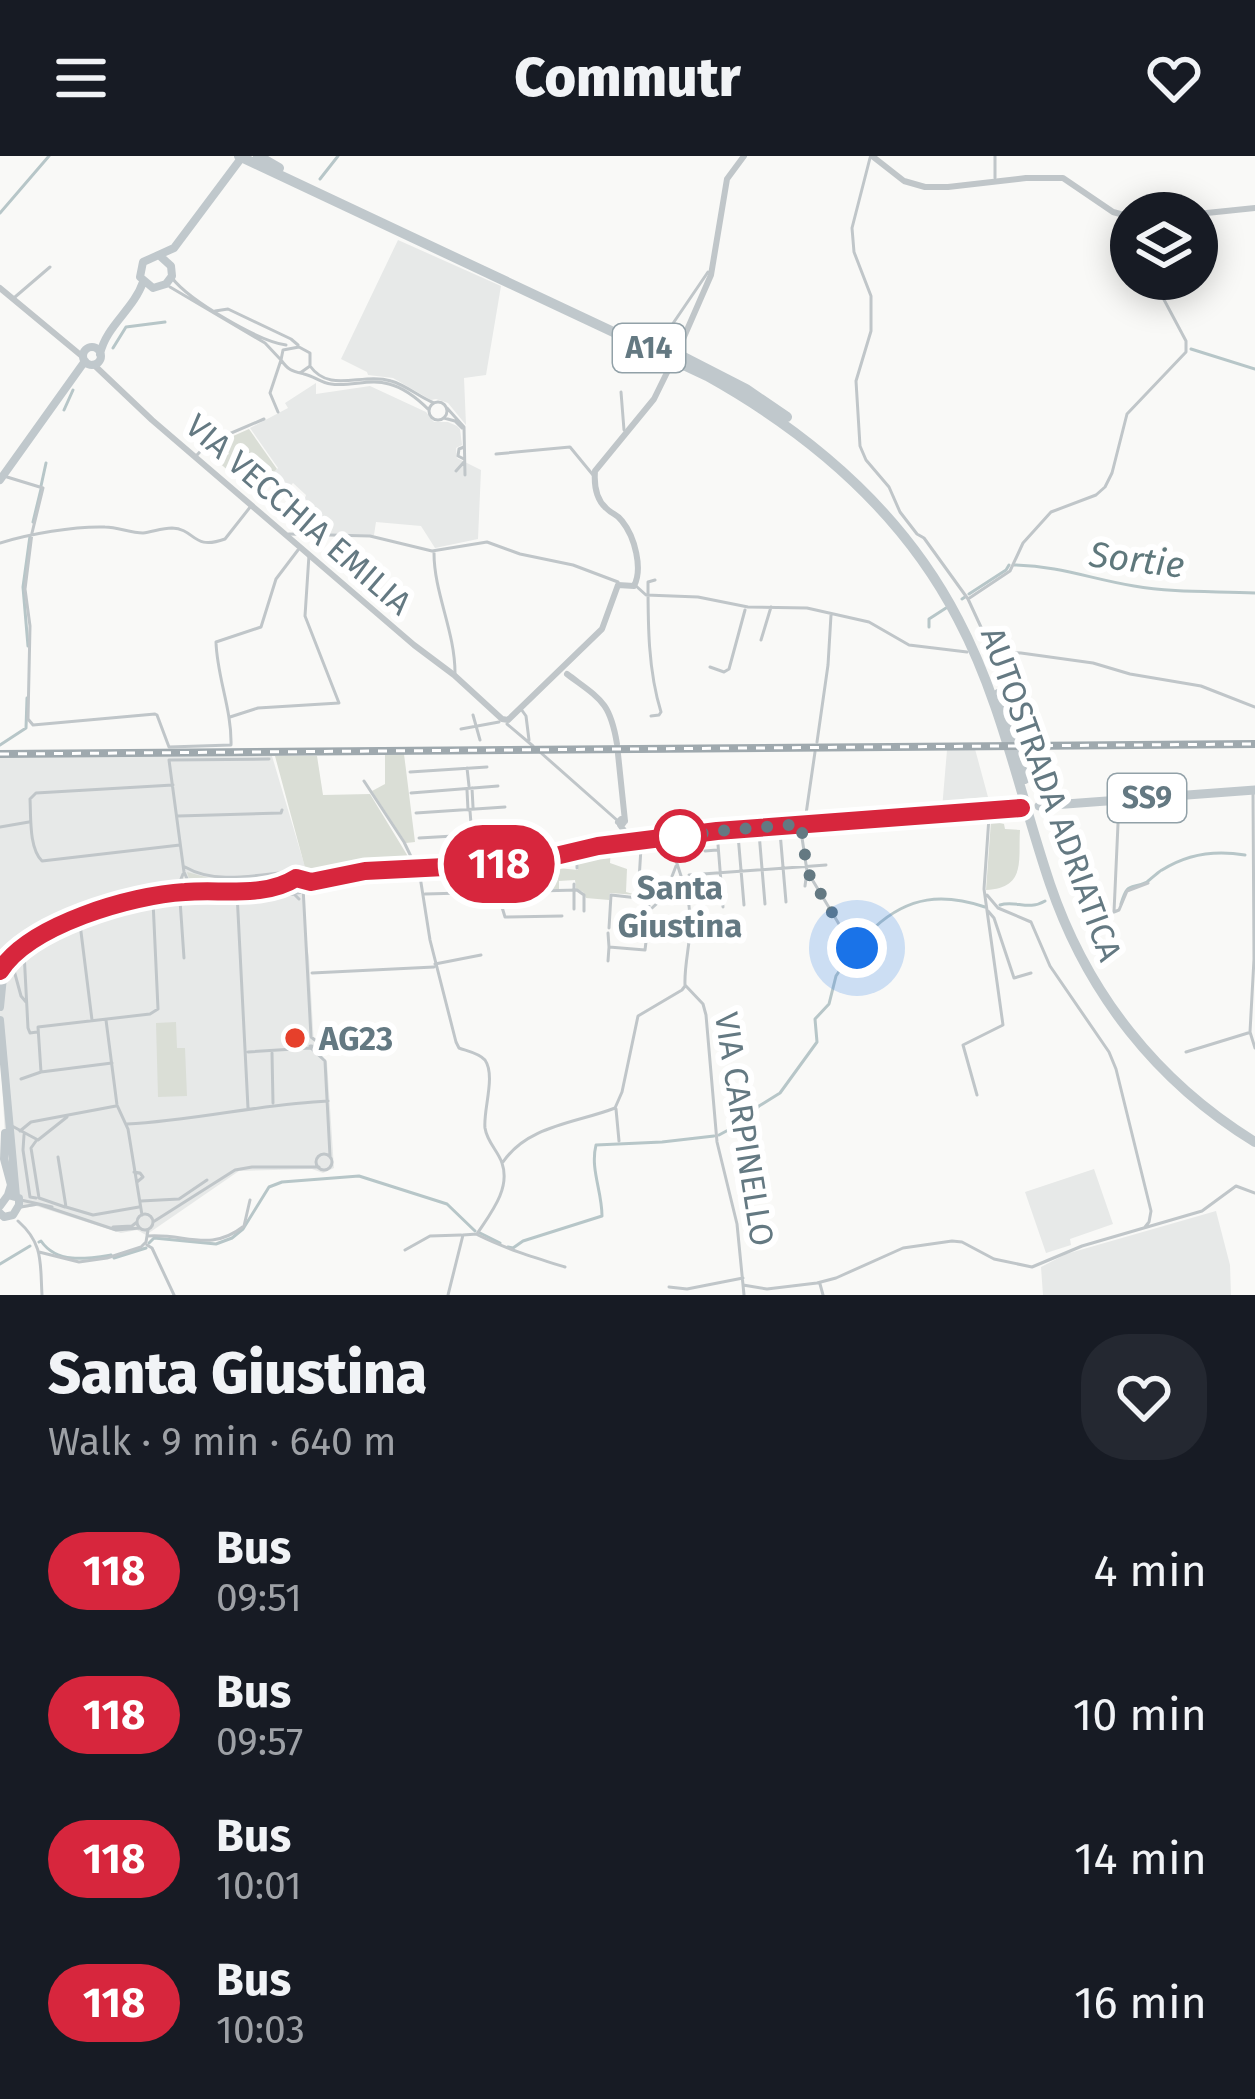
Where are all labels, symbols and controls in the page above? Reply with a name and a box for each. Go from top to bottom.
icon: menu [48,45,114,111]
icon: heart [1141,45,1207,111]
text: Commutr [514,46,741,110]
map controls [1110,192,1218,300]
button: layers [1110,192,1218,300]
road number: A14 [613,324,685,372]
street label: VIA VECCHIA EMILIA [177,406,419,624]
water label: Sortie [1086,532,1187,588]
street label: AUTOSTRADA ADRIATICA [972,622,1130,967]
road number: SS9 [1108,774,1186,822]
marker: Santa Giustina [655,811,705,861]
line badge: 118 [430,825,568,903]
text: 118 [468,839,530,889]
place label: Santa Giustina [618,868,742,946]
your location [827,918,887,978]
street label: VIA CARPINELLO [706,1009,782,1249]
place label: AG23 [318,1019,393,1059]
marker: AG23 [282,1025,308,1051]
button: heart [1081,1334,1207,1460]
text: Santa Giustina [48,1340,427,1408]
text: Walk · 9 min · 640 m [48,1419,396,1465]
text: Bus [216,1521,291,1575]
text: 4 min [1094,1544,1207,1598]
text: 118 [83,1546,145,1596]
text: 09:51 [216,1575,302,1621]
text: Bus [216,1665,291,1719]
text: 10 min [1073,1688,1207,1742]
text: 118 [83,1690,145,1740]
text: 09:57 [216,1719,303,1765]
text: Bus [216,1809,291,1863]
text: 14 min [1074,1832,1207,1886]
text: 118 [83,1834,145,1884]
text: 10:01 [216,1863,302,1909]
text: Bus [216,1953,291,2007]
text: 16 min [1074,1976,1207,2030]
text: 118 [83,1978,145,2028]
text: 10:03 [216,2007,305,2053]

